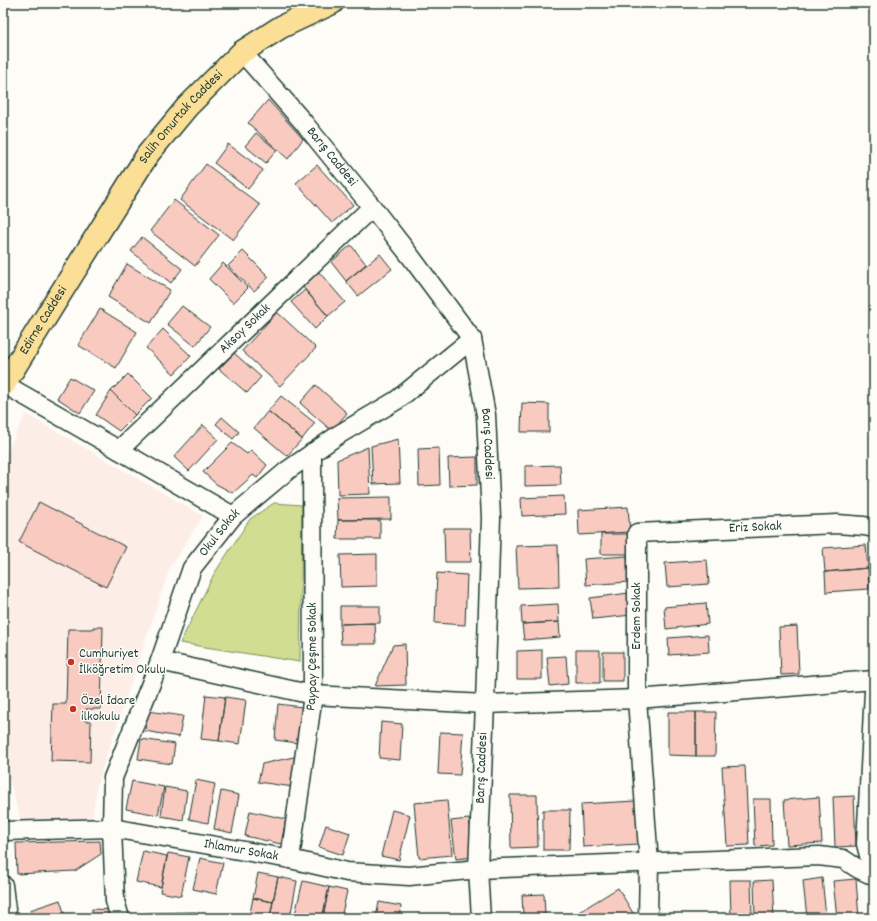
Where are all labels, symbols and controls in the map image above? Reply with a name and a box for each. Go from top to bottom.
street label: Salih Omurtak Caddesi [134,66,228,168]
street label: Barış Caddesi [301,123,362,191]
street label: Edirne Caddesi [15,282,73,359]
street label: Aksoy Sokak [215,299,276,358]
street label: Barış Caddesi [475,406,499,480]
street label: Okul Sokak [194,504,245,561]
street label: Eriz Sokak [728,516,783,539]
street label: Erdem Sokak [627,582,647,650]
street label: Paypay Çeşme Sokak [301,602,323,712]
place label: Cumhuriyet İlköğretim Okulu [79,644,165,680]
marker: Cumhuriyet İlköğretim Okulu [66,657,76,667]
place label: Özel İdare ilkokulu [81,691,135,727]
marker: Özel İdare ilkokulu [68,704,78,714]
street label: Barış Caddesi [471,732,493,804]
street label: Ihlamur Sokak [202,834,280,867]

